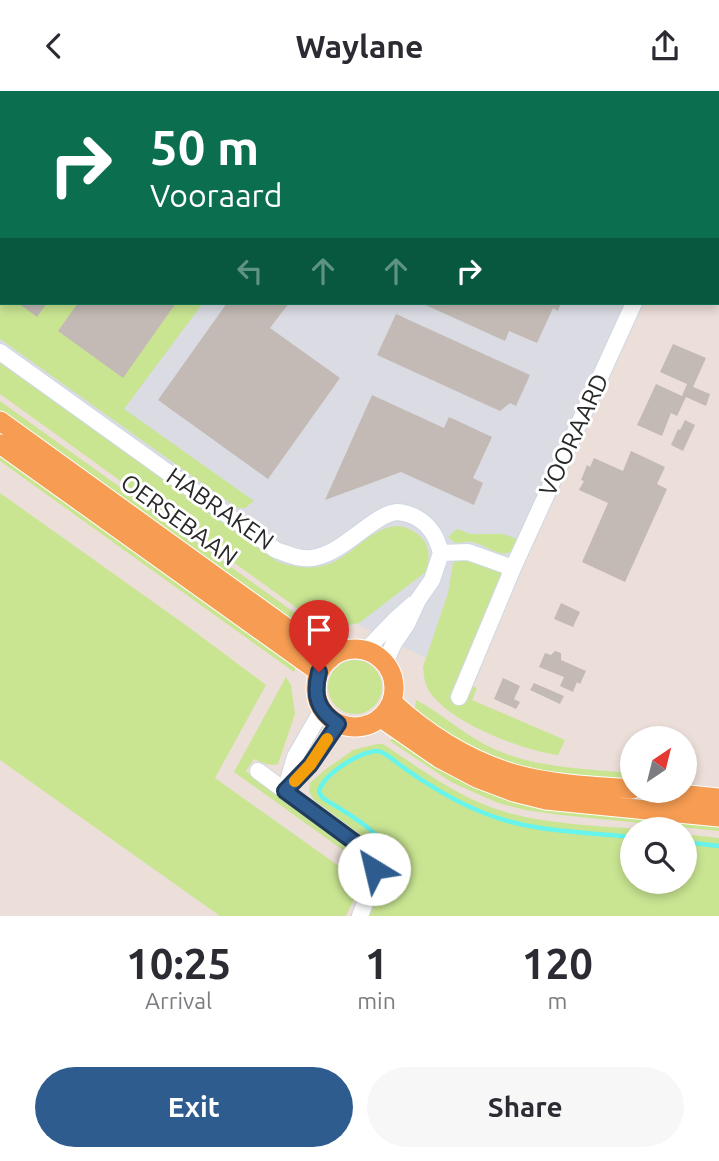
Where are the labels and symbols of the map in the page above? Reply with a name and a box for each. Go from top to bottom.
street label: VOORAARD [533,369,614,500]
street label: HABRAKEN [162,462,279,555]
street label: OERSEBAAN [116,468,243,571]
pin [289,600,349,672]
north arrow [620,726,696,803]
position arrow [337,832,411,906]

